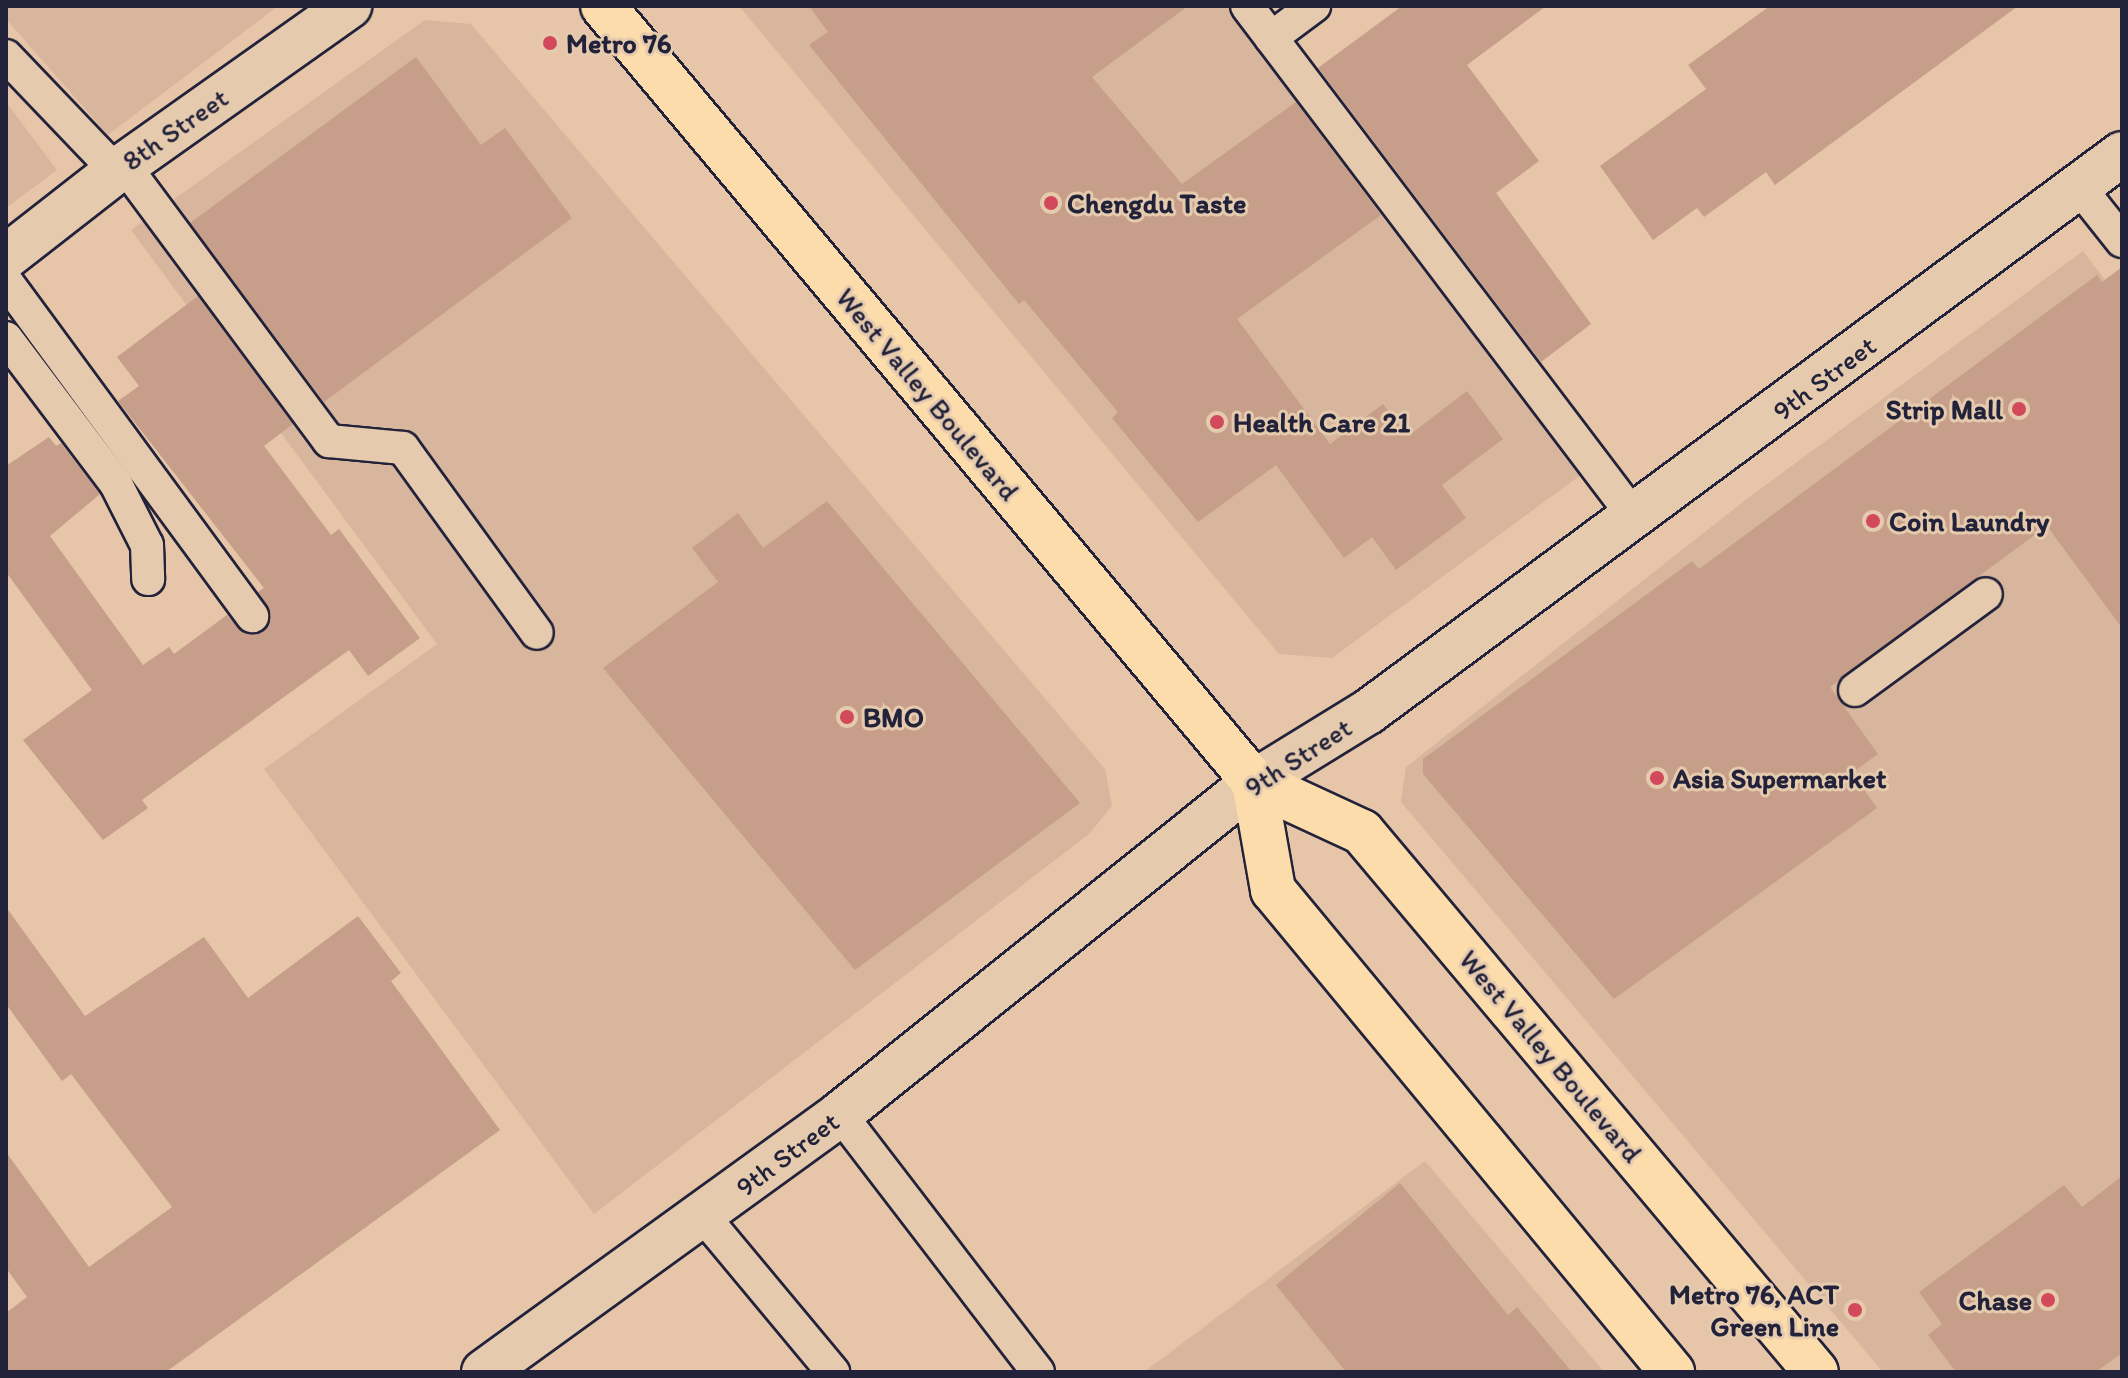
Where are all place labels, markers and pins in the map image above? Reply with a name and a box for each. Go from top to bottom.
place label: Metro 76 [566,26,672,60]
marker: Metro 76 [541,34,559,52]
place label: Chengdu Taste [1067,186,1244,220]
marker: Chengdu Taste [1042,194,1060,212]
place label: Strip Mall [1885,392,2003,426]
marker: Strip Mall [2010,400,2028,418]
place label: Health Care 21 [1233,405,1410,439]
marker: Health Care 21 [1208,413,1226,431]
place label: Coin Laundry [1889,504,2050,538]
marker: Coin Laundry [1864,512,1882,530]
place label: BMO [863,700,924,734]
marker: BMO [838,708,856,726]
place label: Asia Supermarket [1673,761,1888,795]
marker: Asia Supermarket [1648,769,1666,787]
place label: Metro 76, ACT Green Line [1669,1277,1839,1343]
place label: Chase [1959,1283,2032,1317]
marker: Chase [2039,1291,2057,1309]
marker: Metro 76, ACT Green Line [1846,1301,1864,1319]

